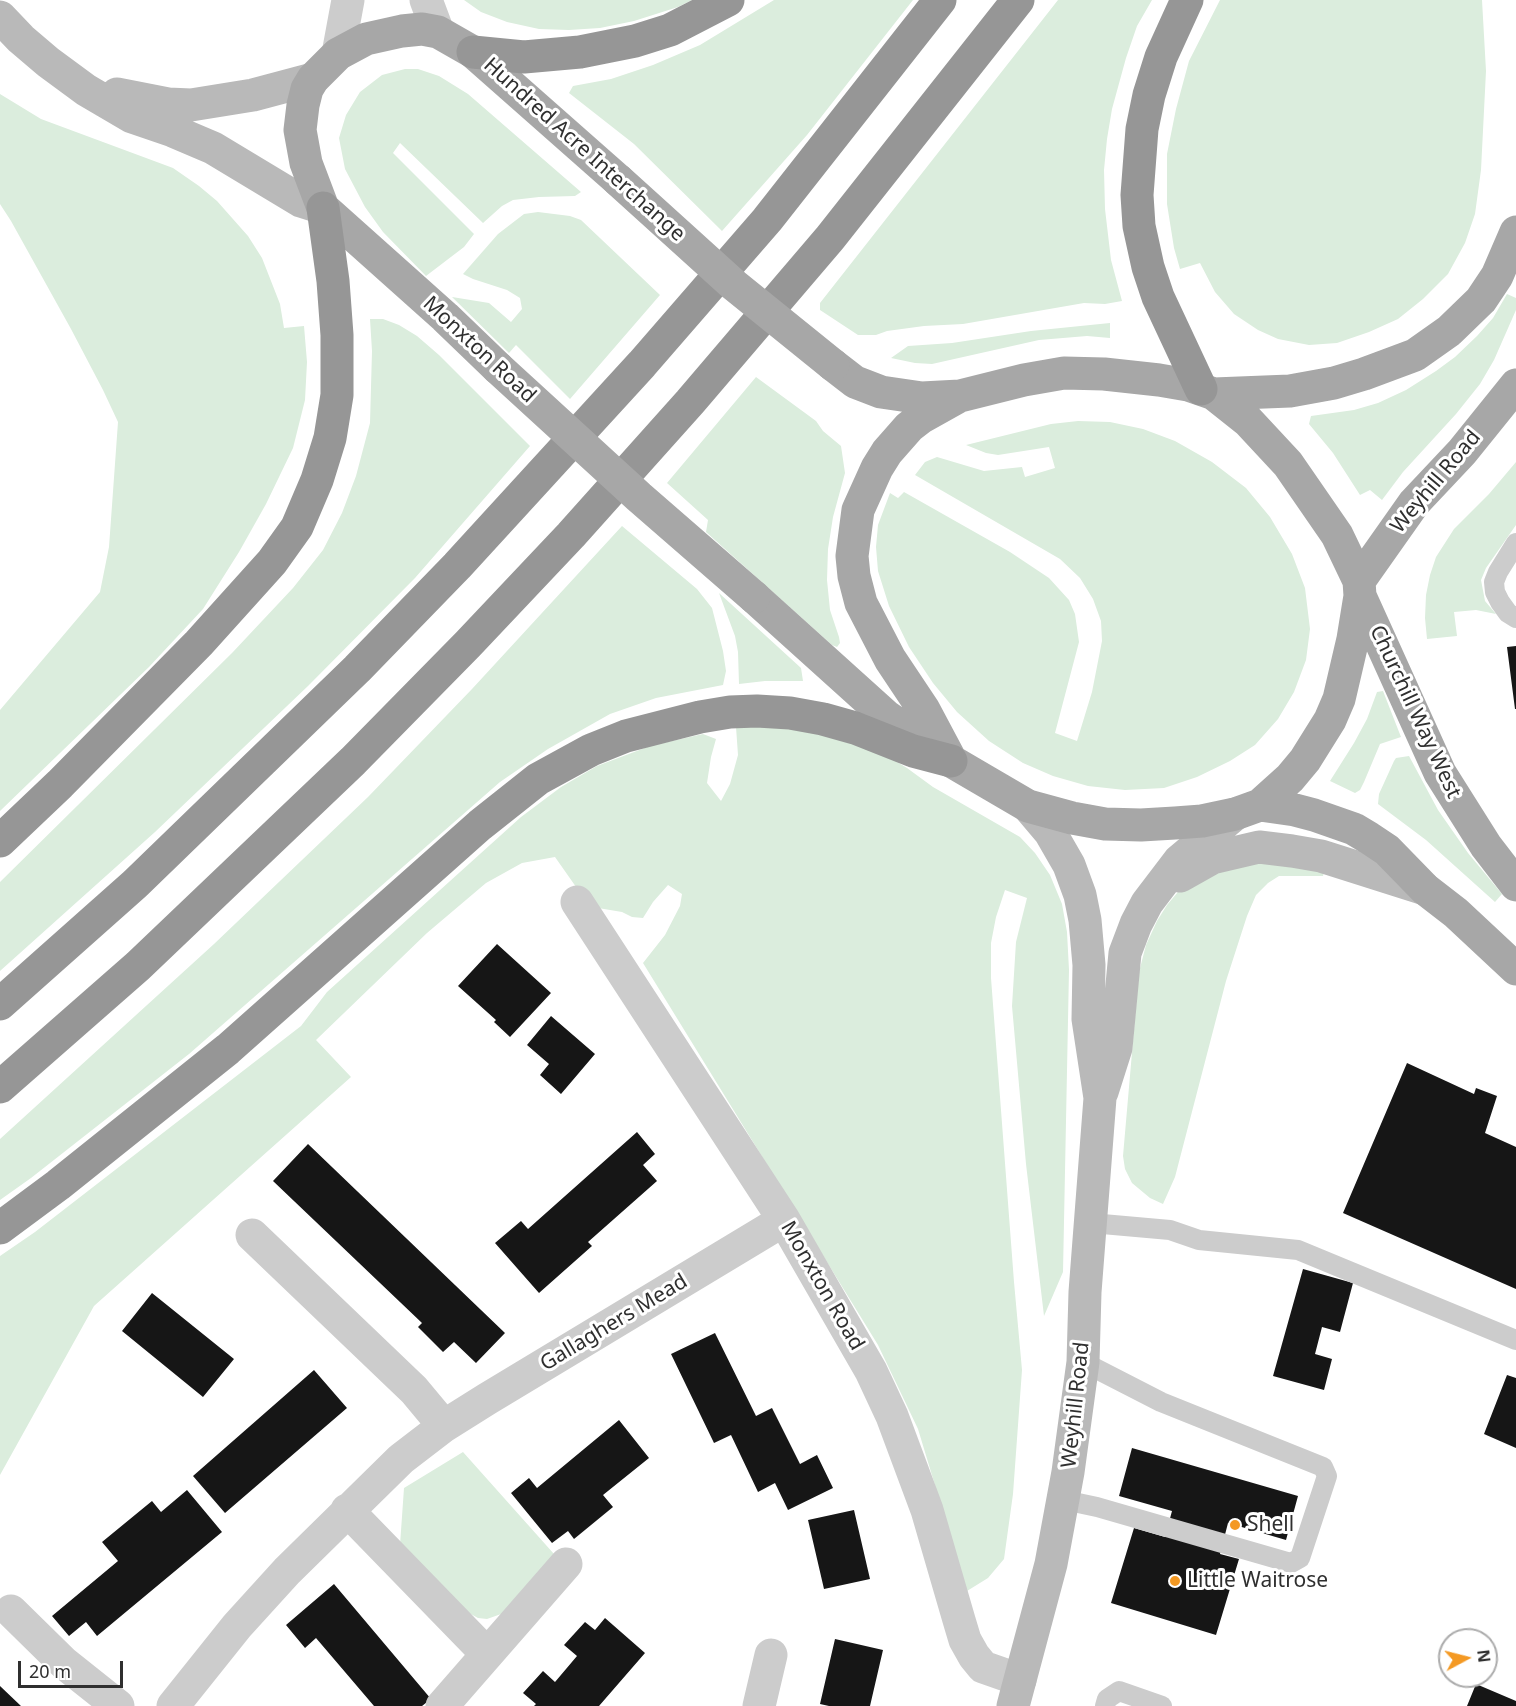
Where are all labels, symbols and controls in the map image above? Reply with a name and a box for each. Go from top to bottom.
street label: Hundred Acre Interchange [478,53,690,247]
street label: Monxton Road [417,291,541,409]
street label: Weyhill Road [1386,425,1486,539]
street label: Churchill Way West [1364,622,1466,802]
street label: Monxton Road [775,1217,869,1355]
street label: Gallaghers Mead [536,1269,692,1377]
street label: Weyhill Road [1057,1341,1095,1469]
place label: Shell [1247,1512,1294,1538]
marker: Shell [1228,1518,1242,1532]
place label: Little Waitrose [1187,1568,1328,1594]
marker: Little Waitrose [1168,1574,1182,1588]
north arrow [1438,1628,1498,1688]
text: N [1472,1648,1496,1664]
scale bar [21,1649,126,1687]
text: 20 m [29,1659,71,1683]

